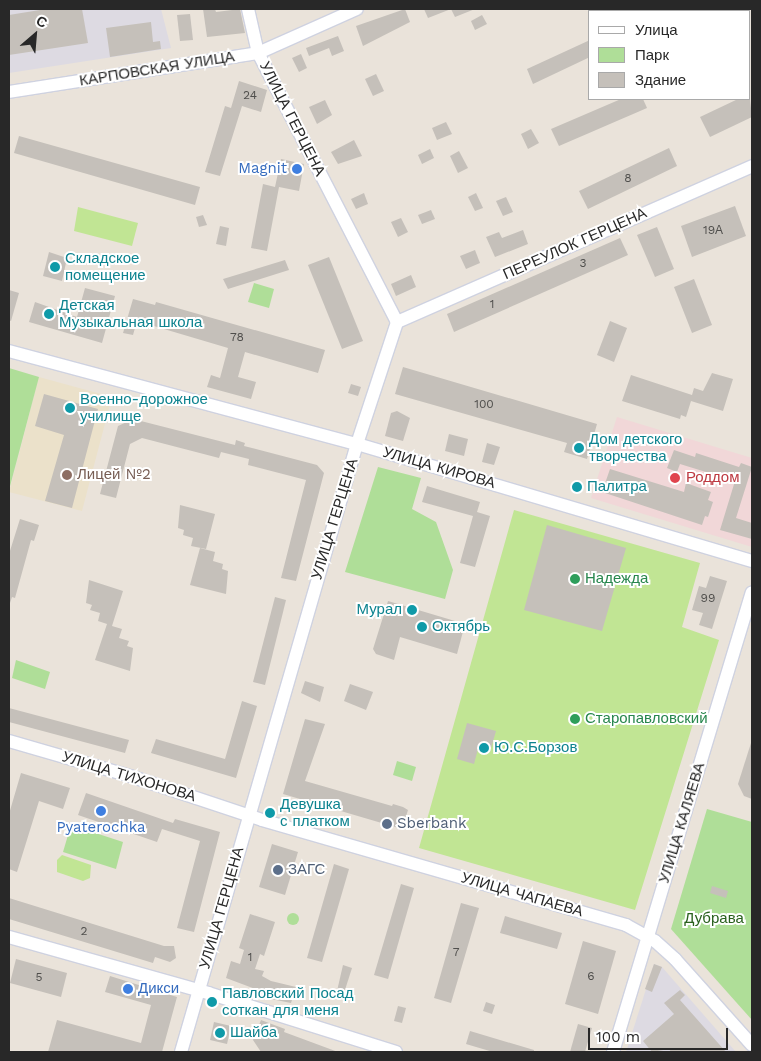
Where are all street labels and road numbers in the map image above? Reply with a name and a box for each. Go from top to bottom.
street label: КАРПОВСКАЯ УЛИЦА [78,48,236,90]
street label: УЛИЦА ГЕРЦЕНА [255,59,329,179]
street label: ПЕРЕУЛОК ГЕРЦЕНА [500,204,650,284]
street label: УЛИЦА КИРОВА [381,443,497,493]
street label: УЛИЦА ГЕРЦЕНА [308,456,362,582]
street label: УЛИЦА ТИХОНОВА [60,748,198,806]
street label: УЛИЦА КАЛЯЕВА [655,761,709,885]
street label: УЛИЦА ГЕРЦЕНА [196,845,248,971]
street label: УЛИЦА ЧАПАЕВА [459,869,585,921]

